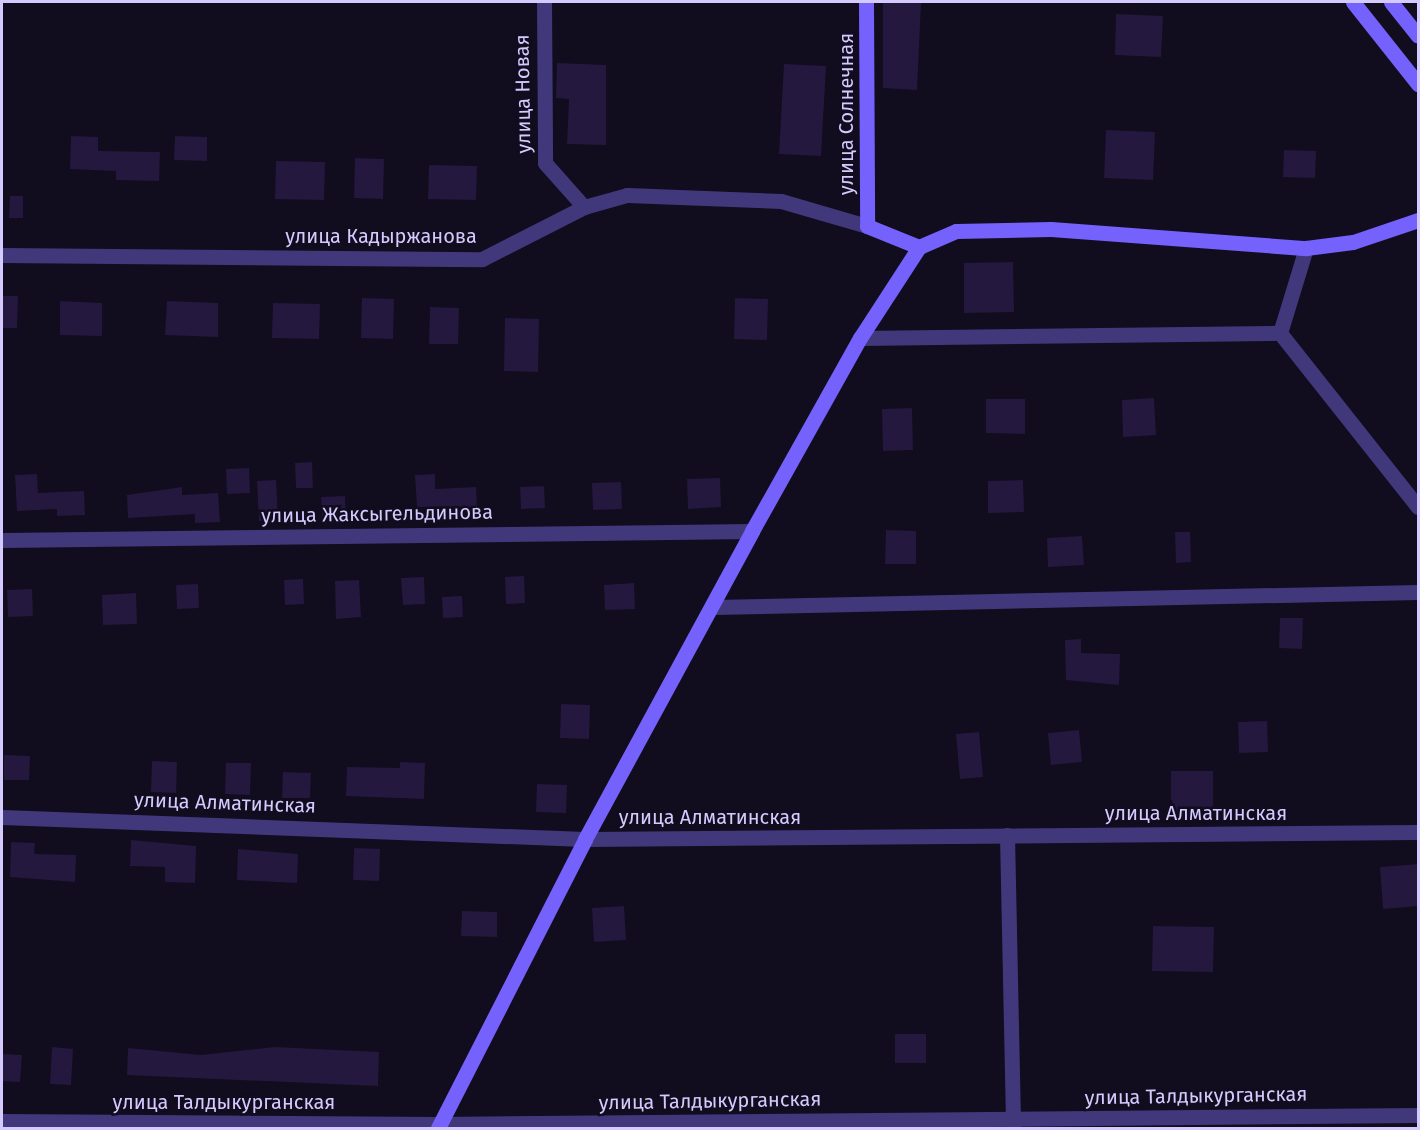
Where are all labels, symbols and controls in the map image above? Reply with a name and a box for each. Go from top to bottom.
street label: улица Солнечная [834,33,858,195]
street label: улица Новая [510,34,536,154]
street label: улица Кадыржанова [285,224,477,248]
street label: улица Жаксыгельдинова [261,500,493,528]
street label: улица Алматинская [133,788,317,818]
street label: улица Алматинская [1105,801,1287,825]
street label: улица Алматинская [619,805,801,829]
street label: улица Талдыкурганская [1084,1082,1308,1110]
street label: улица Талдыкурганская [598,1087,822,1115]
street label: улица Талдыкурганская [113,1090,335,1114]

